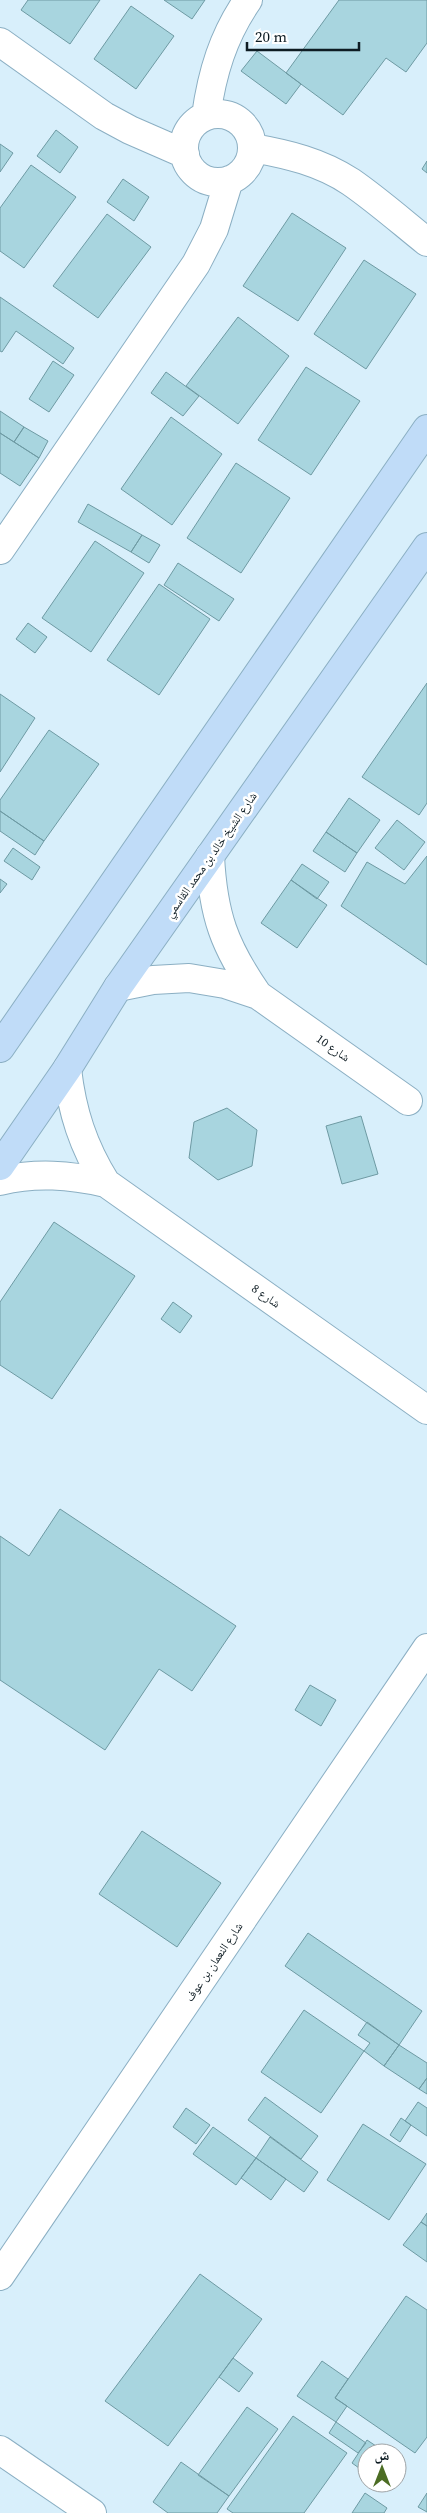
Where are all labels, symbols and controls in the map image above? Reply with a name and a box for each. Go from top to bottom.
scale bar [247,20,360,52]
text: 20 m [255,26,287,47]
street label: شارع الشيخ خالد بن محمد القاسمي [161,789,262,922]
street label: شارع 10 [313,1031,353,1065]
street label: شارع 8 [248,1280,284,1312]
street label: شارع النعمان بن عوف [182,1919,246,2005]
north arrow [357,2443,407,2493]
text: ش [375,2445,390,2465]

